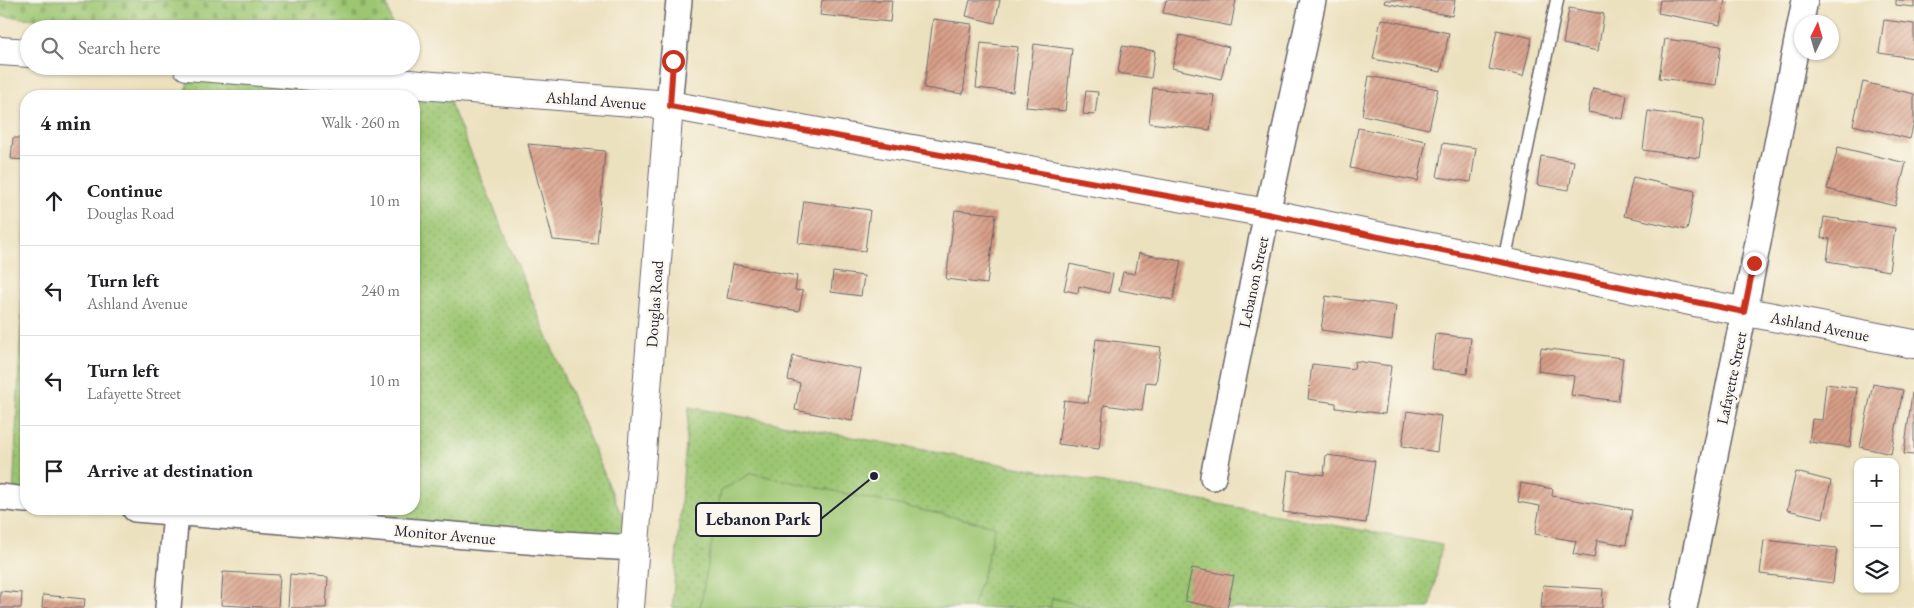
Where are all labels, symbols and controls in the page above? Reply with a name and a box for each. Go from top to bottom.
north arrow [1794,15,1839,60]
search box [20,20,420,75]
icon: search [38,34,66,62]
text: Search here [78,35,160,60]
route start [662,50,685,73]
street label: Ashland Avenue [544,86,647,114]
text: 4 min [40,109,91,136]
text: Walk · 260 m [321,112,400,133]
text: Continue [87,178,162,203]
icon: ahead [40,187,68,215]
text: 10 m [369,190,400,211]
text: Douglas Road [87,203,174,224]
street label: Lebanon Street [1234,234,1273,330]
route end [1743,252,1766,275]
street label: Douglas Road [641,259,668,348]
text: Turn left [87,268,159,293]
icon: left [40,277,68,305]
text: 240 m [361,280,400,301]
text: Ashland Avenue [87,293,187,314]
street label: Ashland Avenue [1768,306,1871,346]
street label: Lafayette Street [1711,330,1752,426]
text: Turn left [87,358,159,383]
icon: left [40,367,68,395]
text: 10 m [369,370,400,391]
text: Lafayette Street [87,383,181,404]
icon: arrive [40,457,68,485]
text: Arrive at destination [87,458,253,483]
map controls [1854,458,1899,593]
button: + [1854,458,1899,503]
callout: Lebanon Park [696,503,821,536]
button: − [1854,503,1899,548]
text: Lebanon Park [705,507,812,530]
street label: Monitor Avenue [393,520,497,549]
button: layers [1854,548,1899,593]

